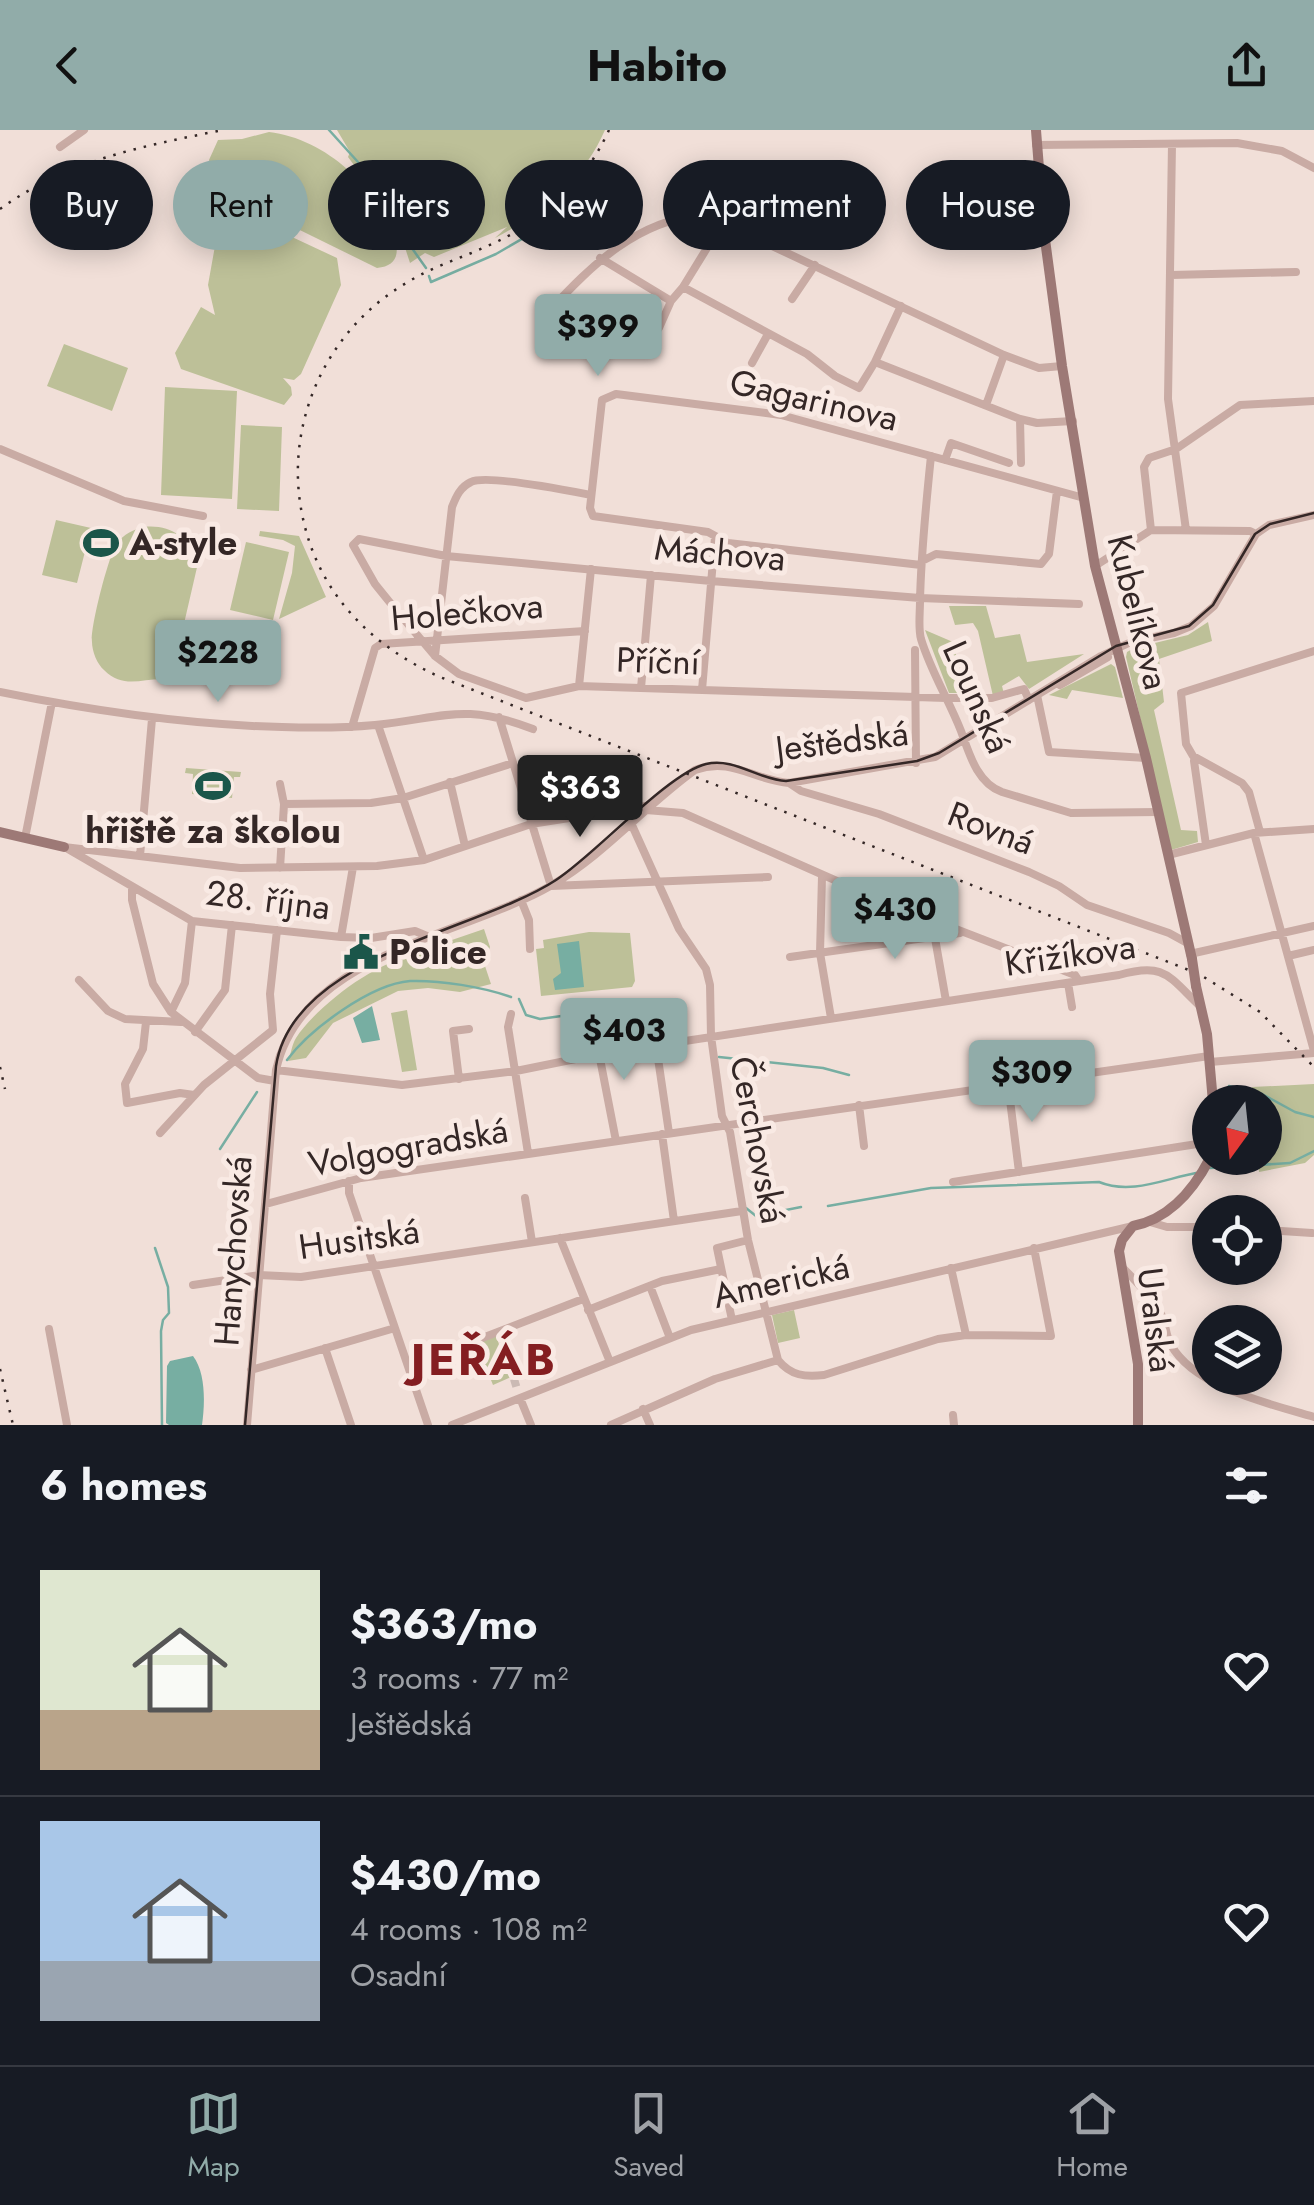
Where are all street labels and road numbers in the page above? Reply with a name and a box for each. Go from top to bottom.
street label: Gagarinova [725,356,903,444]
street label: Máchova [652,522,788,584]
street label: Kubelíkova [1095,529,1181,695]
street label: Holečkova [389,580,545,644]
street label: Lounská [930,633,1024,761]
street label: Příční [615,635,703,688]
street label: Ještědská [769,708,911,774]
street label: Rovná [941,789,1041,867]
street label: 28. října [203,868,333,932]
street label: Křižíkova [1001,921,1139,989]
street label: Čerchovská [717,1052,799,1228]
street label: Volgogradská [304,1105,512,1189]
street label: Hanychovská [201,1154,265,1348]
street label: Husitská [295,1206,423,1272]
street label: Americká [708,1241,854,1321]
street label: Uralská [1125,1265,1187,1375]

